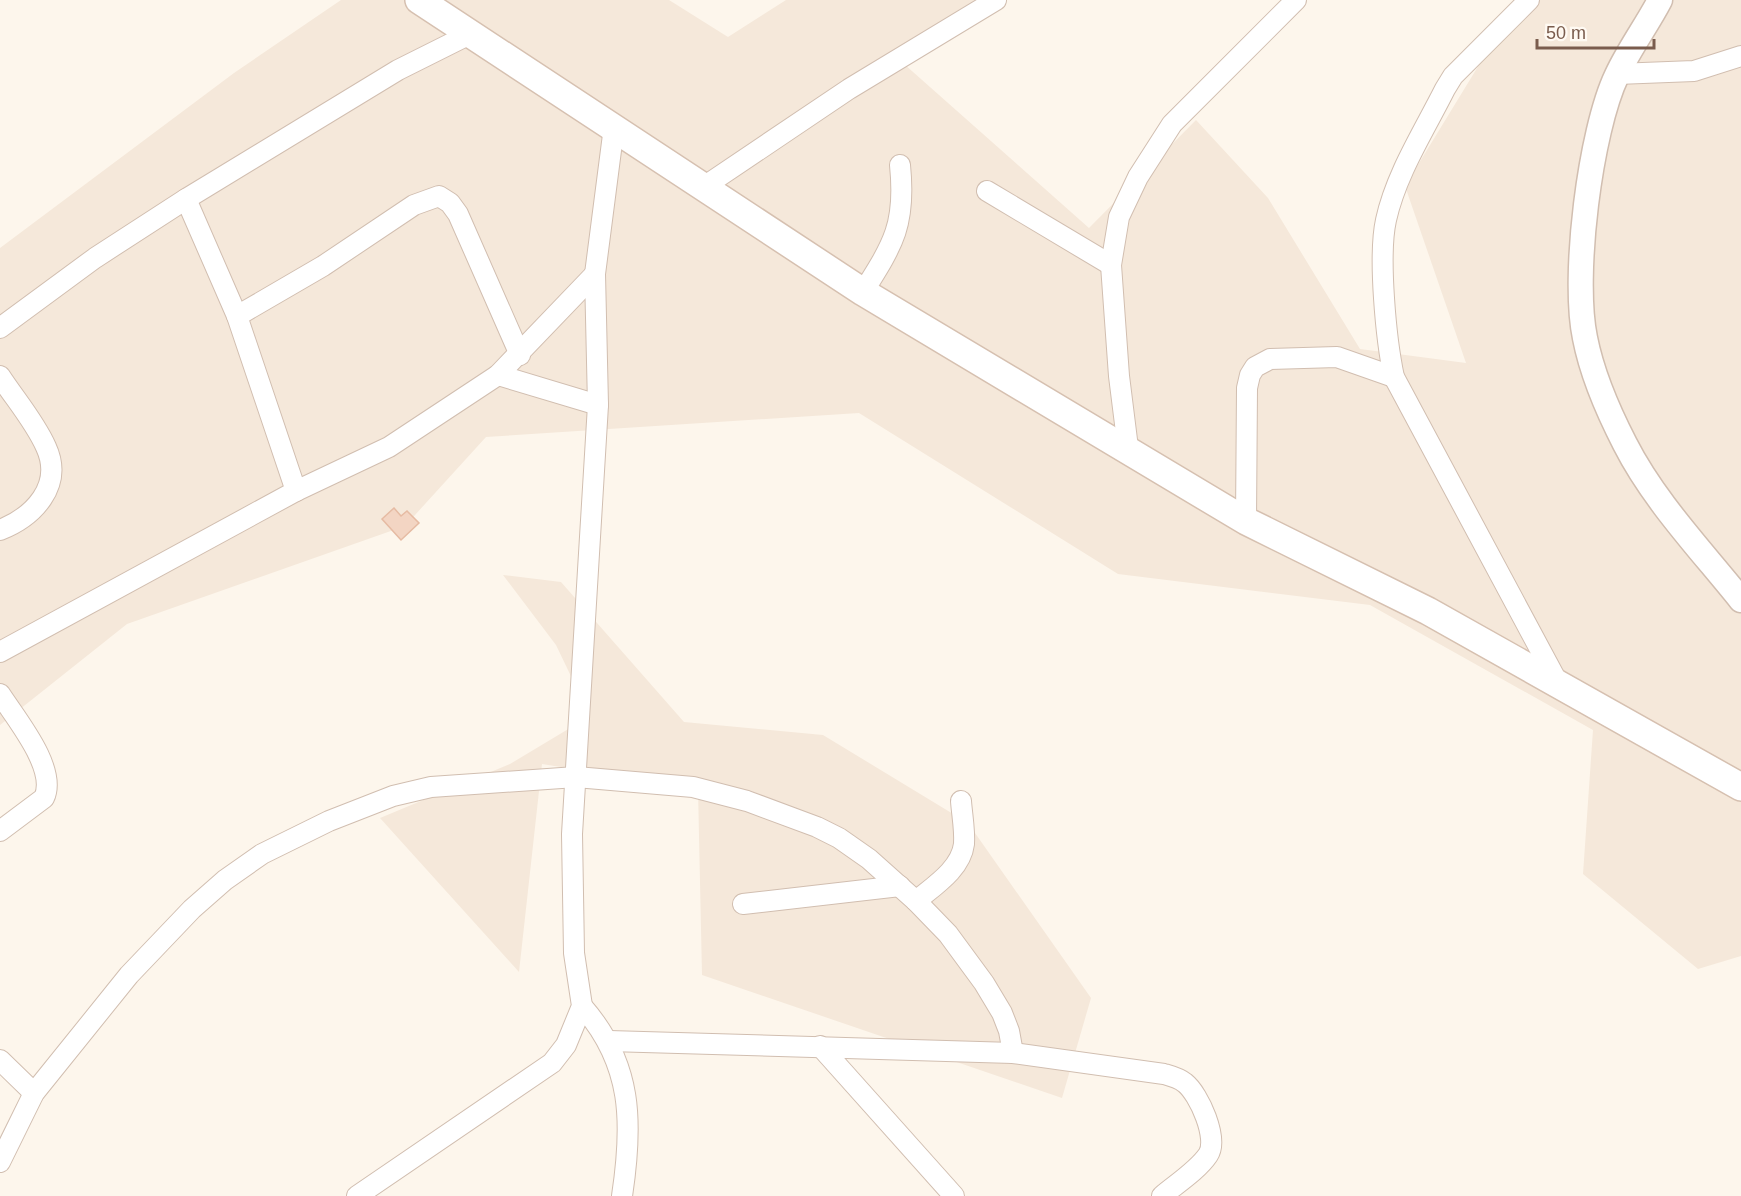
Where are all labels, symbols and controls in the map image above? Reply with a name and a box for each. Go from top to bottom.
scale bar [1537,12,1654,50]
text: 50 m [1546,23,1586,43]

